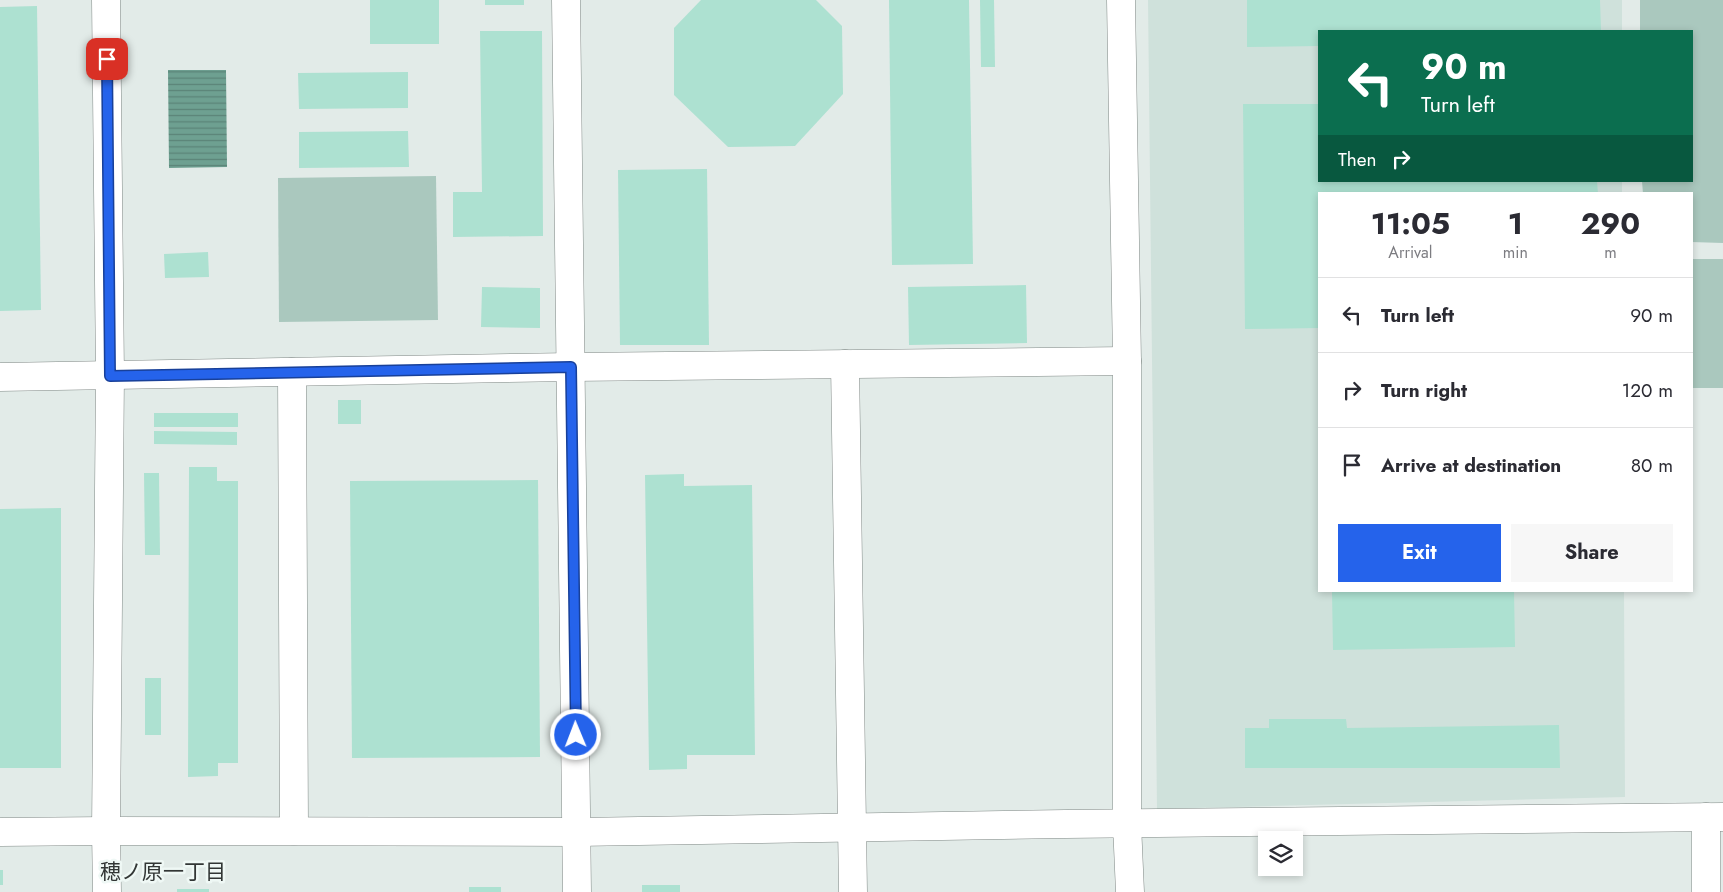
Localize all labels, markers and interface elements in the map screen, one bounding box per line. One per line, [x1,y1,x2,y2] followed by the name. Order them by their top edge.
[86,38,128,80] pin
[1421,42,1507,92] text: 90 m
[93,45,121,73] icon: arrive
[1338,50,1403,115] icon: left
[1421,88,1495,120] text: Turn left
[1387,145,1415,173] icon: right
[1338,146,1377,173] text: Then
[1371,202,1450,245] text: 11:05
[1508,202,1523,245] text: 1
[1581,202,1640,245] text: 290
[1388,241,1432,264] text: Arrival
[1503,241,1528,264] text: min
[1604,241,1617,264] text: m
[1338,301,1366,329] icon: left
[1381,302,1454,329] text: Turn left
[1630,302,1673,329] text: 90 m
[1338,376,1366,404] icon: right
[1381,377,1467,404] text: Turn right
[1622,377,1673,404] text: 120 m
[1338,451,1366,479] icon: arrive
[1381,452,1561,479] text: Arrive at destination
[1631,452,1673,479] text: 80 m
[1338,524,1501,582] button: Exit
[1511,524,1673,582] button: Share
[549,708,601,760] position arrow
[1258,831,1303,876] map controls
[1258,831,1303,876] button: layers
[100,857,226,887] district label: 穂ノ原一丁目

